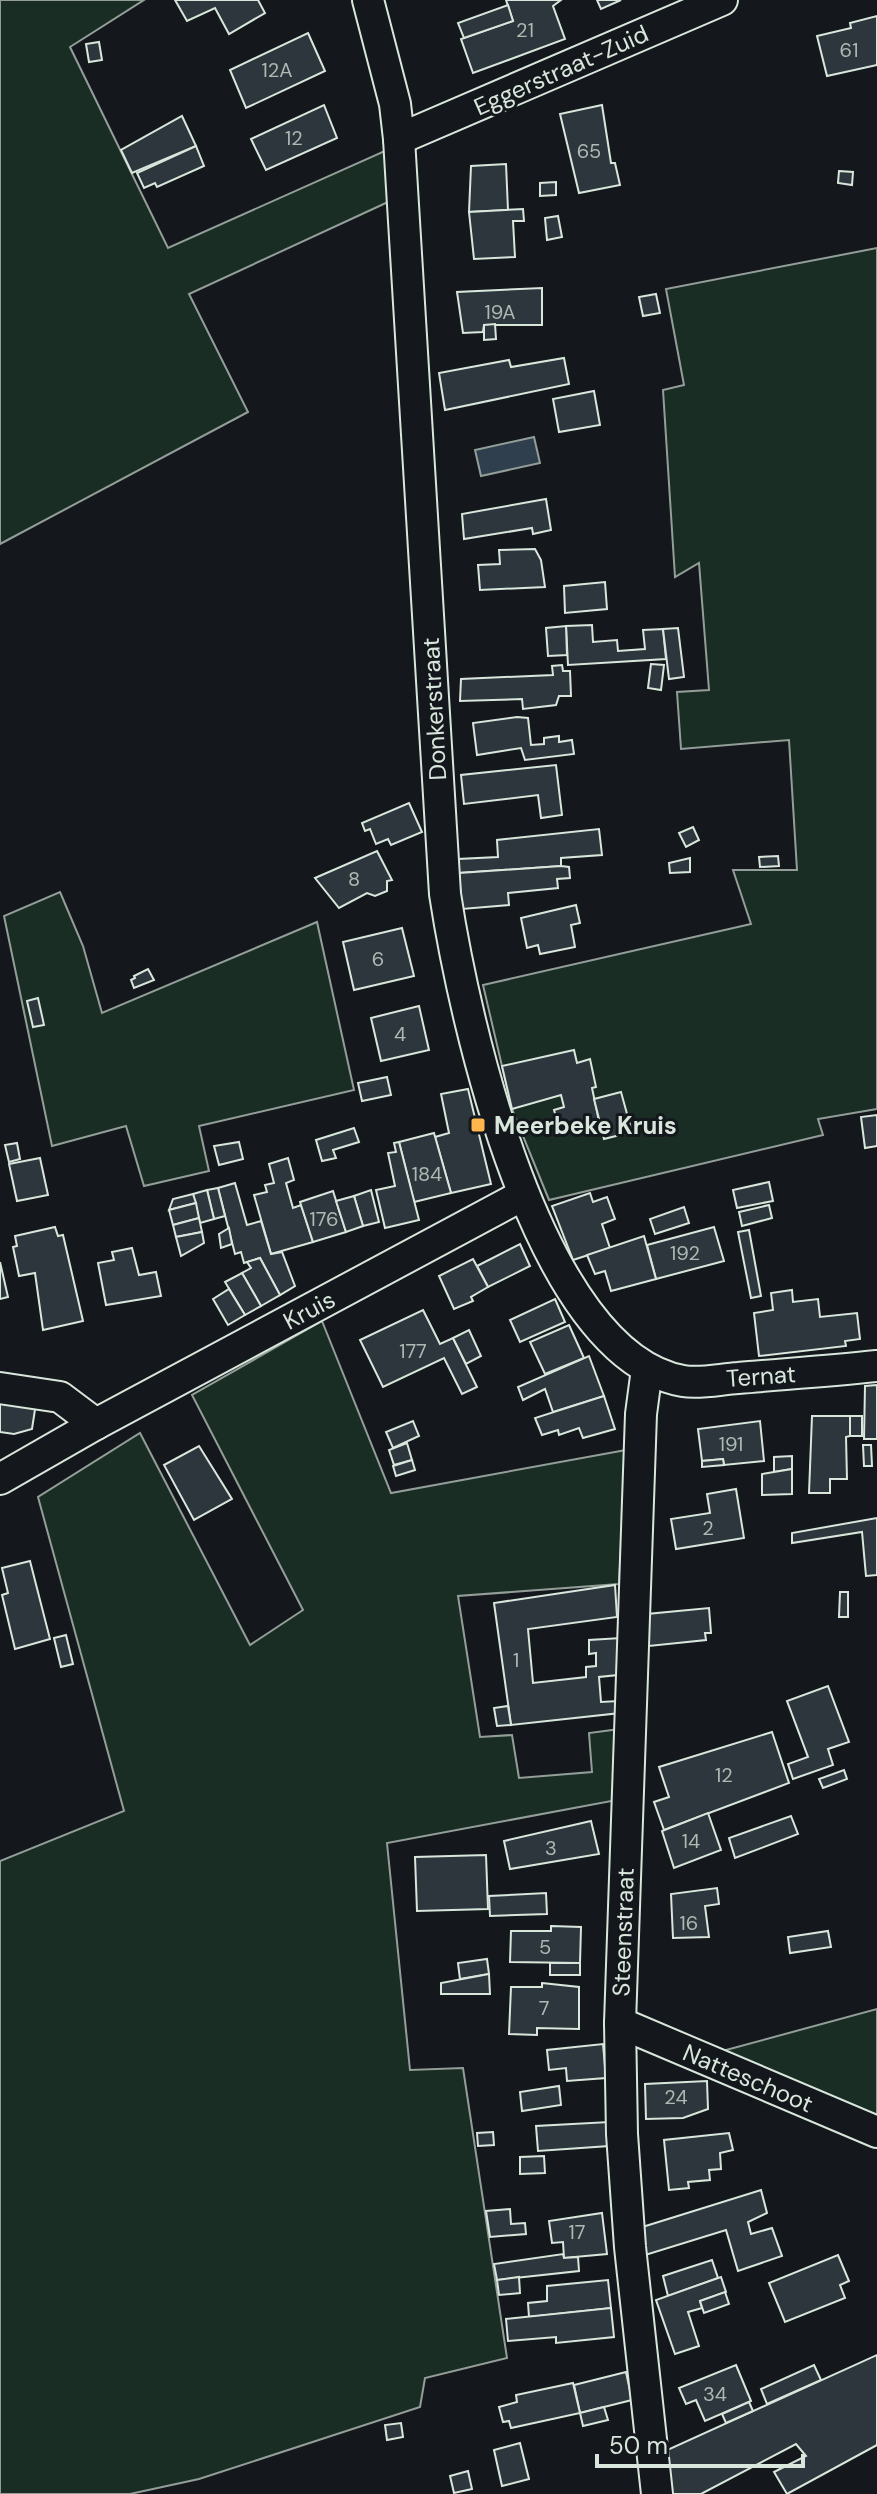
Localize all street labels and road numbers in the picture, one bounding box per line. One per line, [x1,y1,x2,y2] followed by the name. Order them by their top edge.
[469,18,653,122] street label: Eggerstraat-Zuid
[415,637,453,781] street label: Donkerstraat
[278,1284,340,1336] street label: Kruis
[725,1358,797,1394] street label: Ternat
[605,1867,641,1997] street label: Steenstraat
[678,2037,818,2119] street label: Natteschoot

